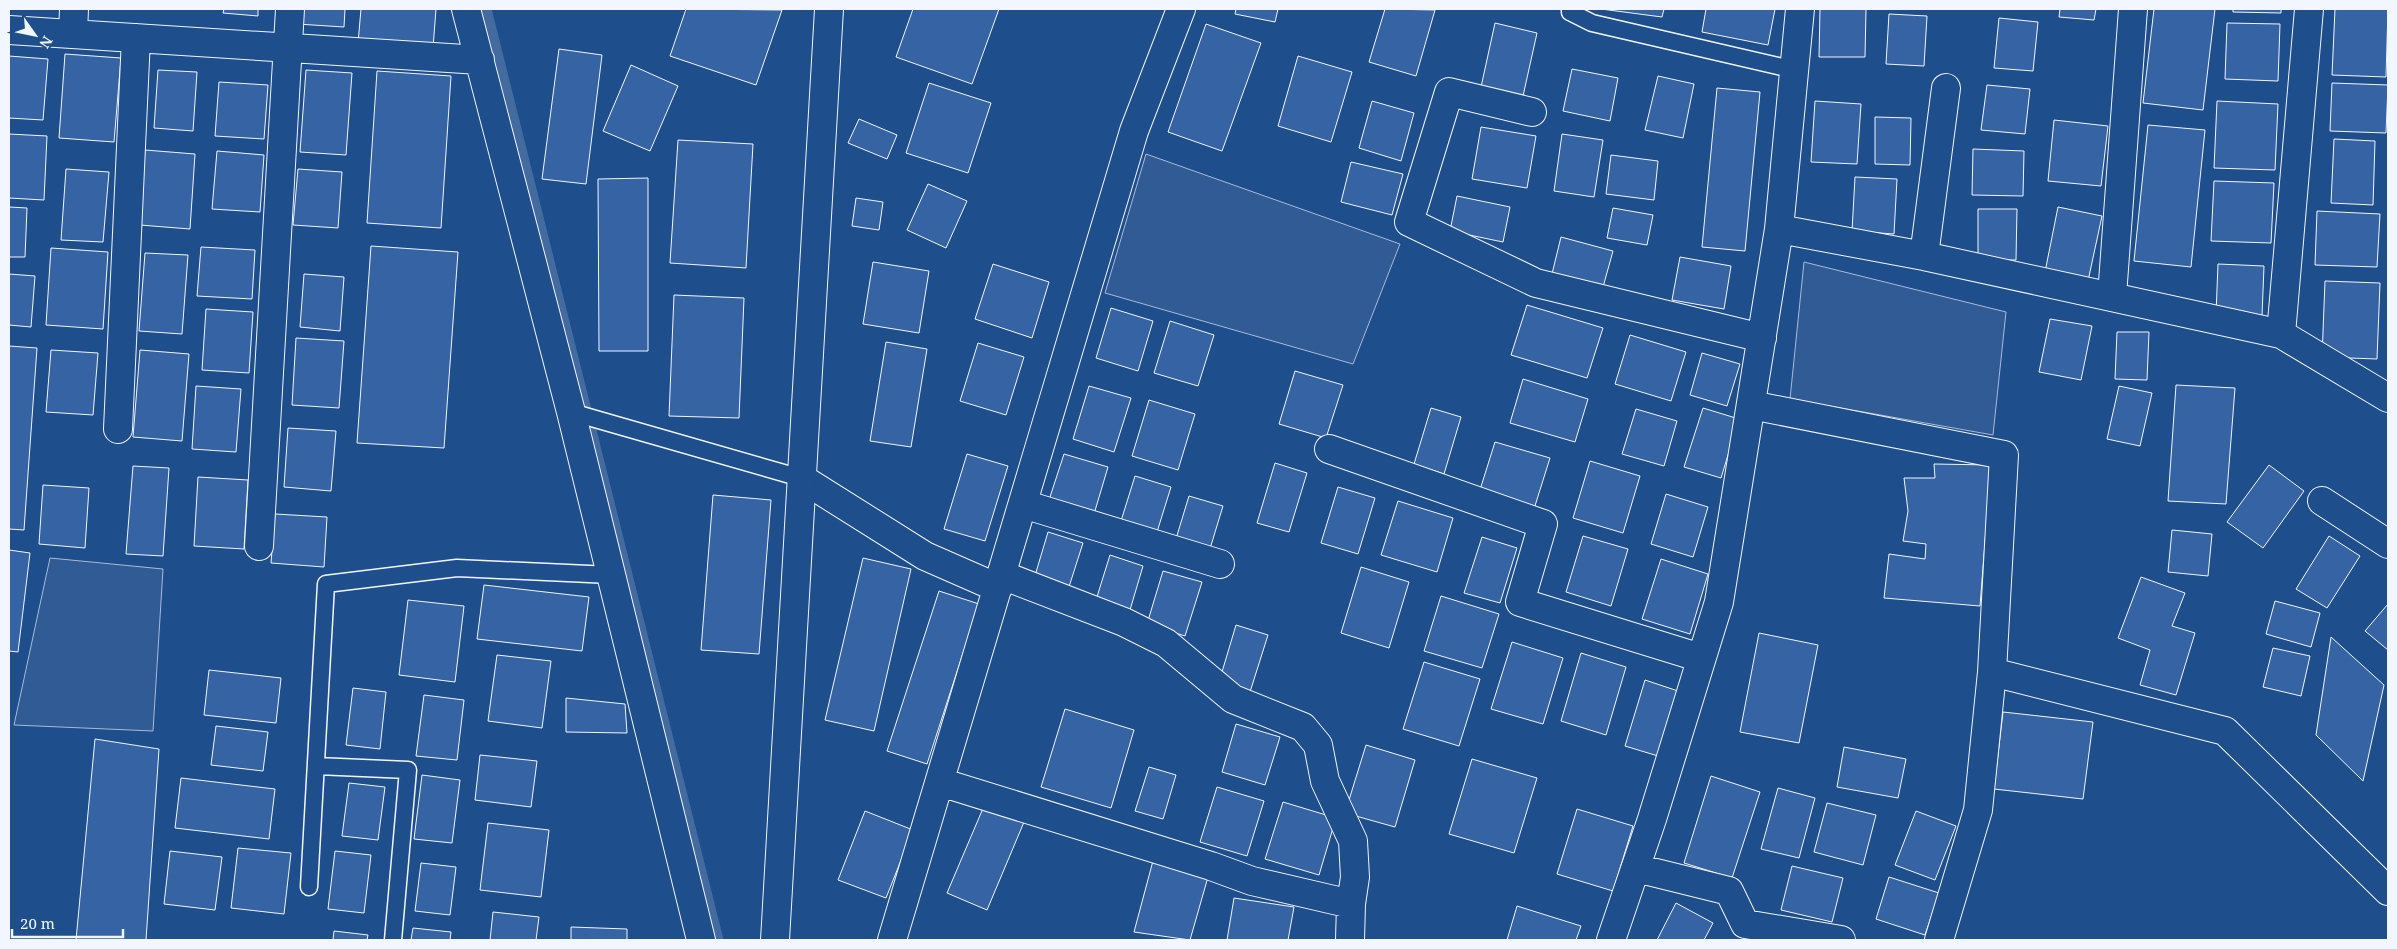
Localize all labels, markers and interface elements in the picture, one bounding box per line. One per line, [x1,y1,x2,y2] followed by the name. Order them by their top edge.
[10,10,60,60] north arrow
[35,33,57,52] text: N
[12,906,124,938] scale bar
[20,913,55,933] text: 20 m

